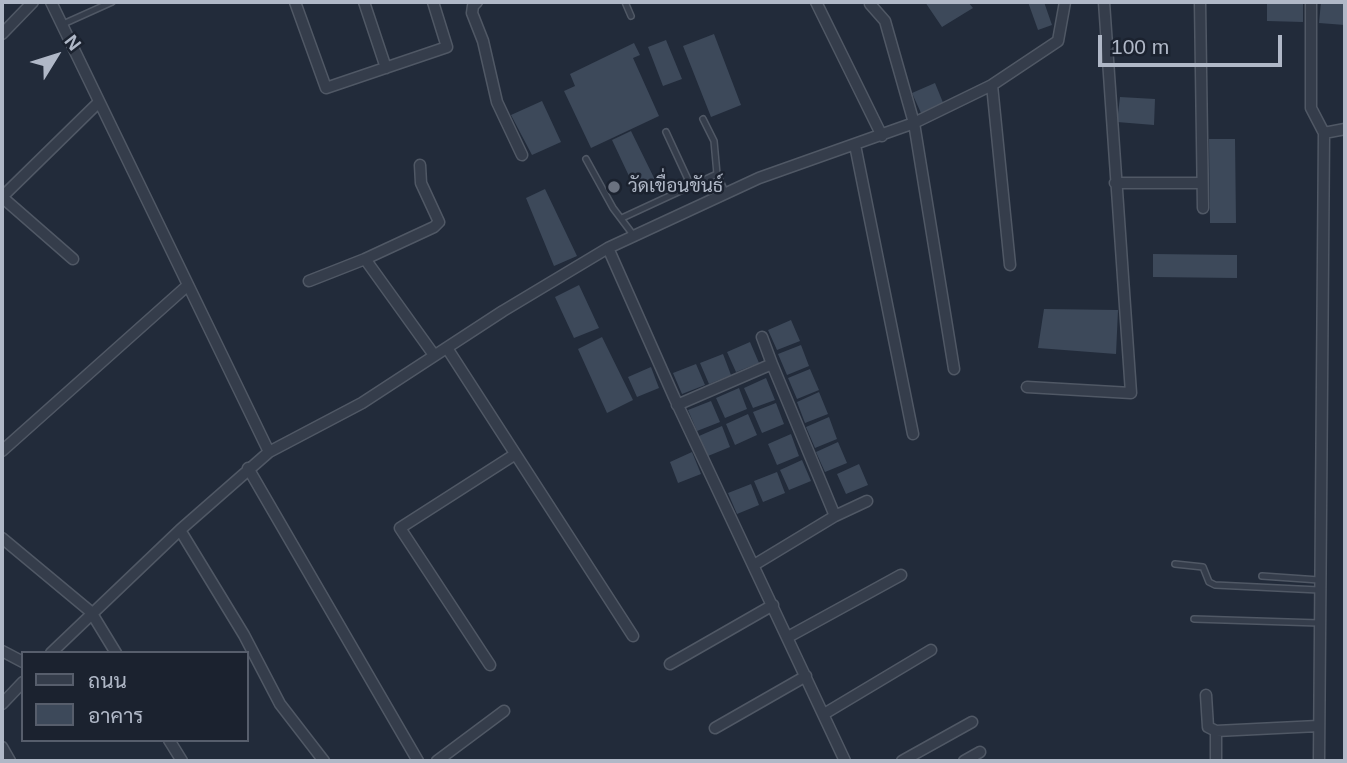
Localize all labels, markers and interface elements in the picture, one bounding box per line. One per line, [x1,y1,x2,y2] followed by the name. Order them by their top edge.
[21,21,91,91] north arrow
[1102,21,1286,65] scale bar
[60,31,85,55] text: N
[1111,35,1169,58] text: 100 m
[628,176,723,198] place label: วัดเขื่อนขันธ์
[606,179,622,195] marker: วัดเขื่อนขันธ์
[21,651,248,742] legend
[88,669,127,692] text: ถนน
[88,704,144,727] text: อาคาร

